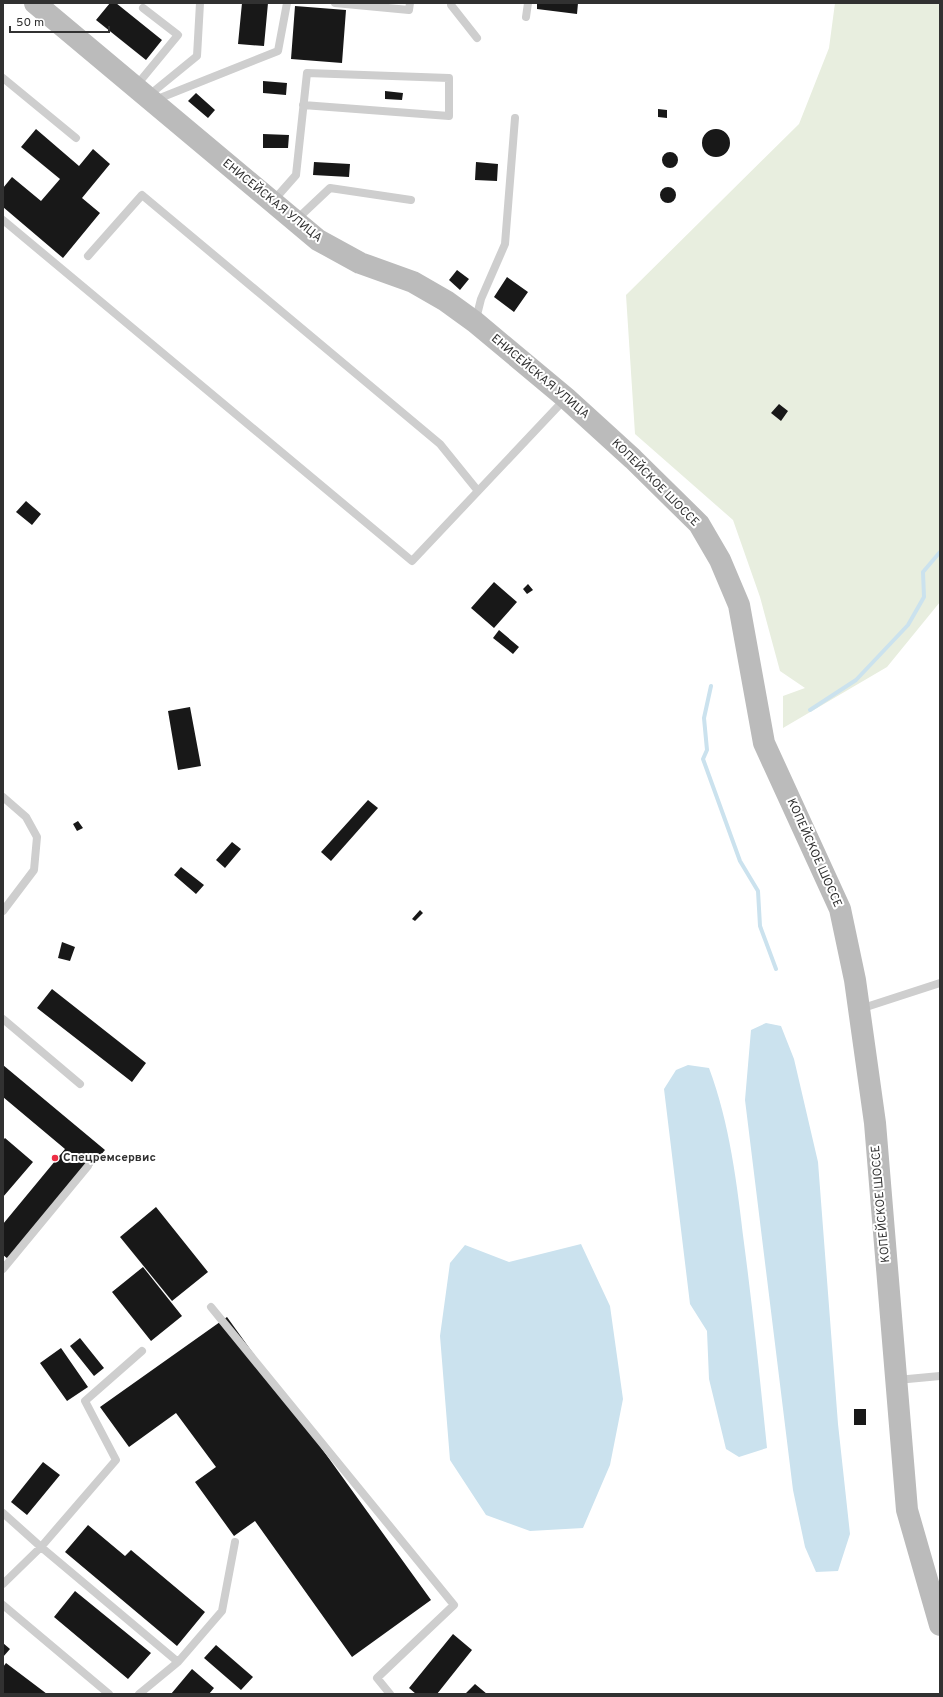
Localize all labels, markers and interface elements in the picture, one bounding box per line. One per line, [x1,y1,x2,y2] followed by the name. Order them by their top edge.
[10,8,109,34] scale bar
[16,15,44,31] text: 50 m
[219,156,325,246] street label: ЕНИСЕЙСКАЯ УЛИЦА
[487,331,593,423] street label: ЕНИСЕЙСКАЯ УЛИЦА
[608,436,702,530] street label: КОПЕЙСКОЕ ШОССЕ
[783,796,845,910] street label: КОПЕЙСКОЕ ШОССЕ
[868,1145,894,1263] street label: КОПЕЙСКОЕ ШОССЕ
[63,1150,156,1166] place label: Спецремсервис
[50,1153,60,1163] marker: Спецремсервис

